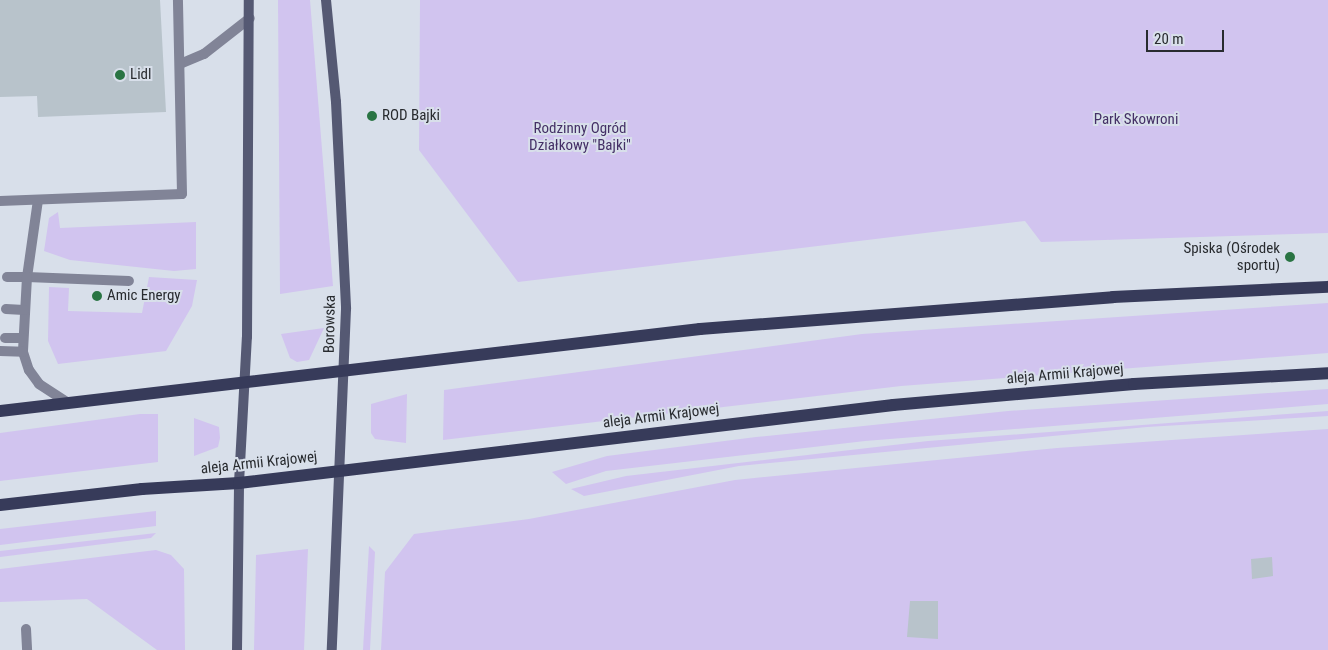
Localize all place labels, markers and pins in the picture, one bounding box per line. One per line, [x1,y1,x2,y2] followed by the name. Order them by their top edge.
[130,66,151,84] place label: Lidl
[114,69,126,81] marker: Lidl
[382,107,440,125] place label: ROD Bajki
[366,110,378,122] marker: ROD Bajki
[1183,239,1280,274] place label: Spiska (Ośrodek sportu)
[1284,251,1296,263] marker: Spiska (Ośrodek sportu)
[107,287,181,305] place label: Amic Energy
[91,290,103,302] marker: Amic Energy

